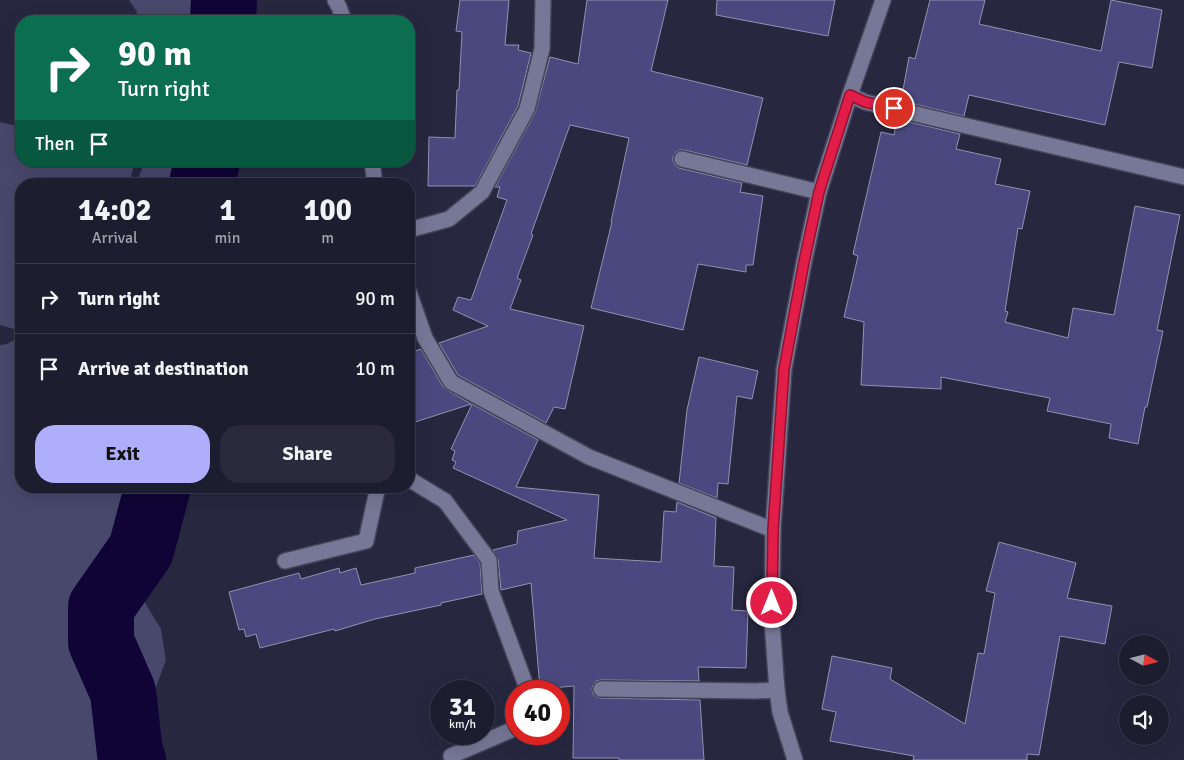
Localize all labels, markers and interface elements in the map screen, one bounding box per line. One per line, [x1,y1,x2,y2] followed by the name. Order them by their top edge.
[118,32,192,75] text: 90 m
[35,35,100,100] icon: right
[118,75,210,102] text: Turn right
[873,87,915,129] pin
[880,94,908,122] icon: arrive
[85,130,113,158] icon: arrive
[35,132,75,156] text: Then
[78,192,152,229] text: 14:02
[219,192,236,229] text: 1
[303,192,352,229] text: 100
[92,228,138,248] text: Arrival
[215,228,240,248] text: min
[321,228,334,248] text: m
[35,285,63,313] icon: right
[78,287,160,311] text: Turn right
[355,287,395,311] text: 90 m
[35,355,63,383] icon: arrive
[78,357,249,381] text: Arrive at destination
[355,357,395,381] text: 10 m
[35,425,210,483] button: Exit
[220,425,395,483] button: Share
[745,576,797,628] position arrow
[1119,635,1169,685] north arrow
[1119,635,1169,745] map controls
[505,680,570,745] speed limit sign: 40
[449,691,476,722] text: 31
[1119,695,1169,745] button: sound
[449,717,476,732] text: km/h

